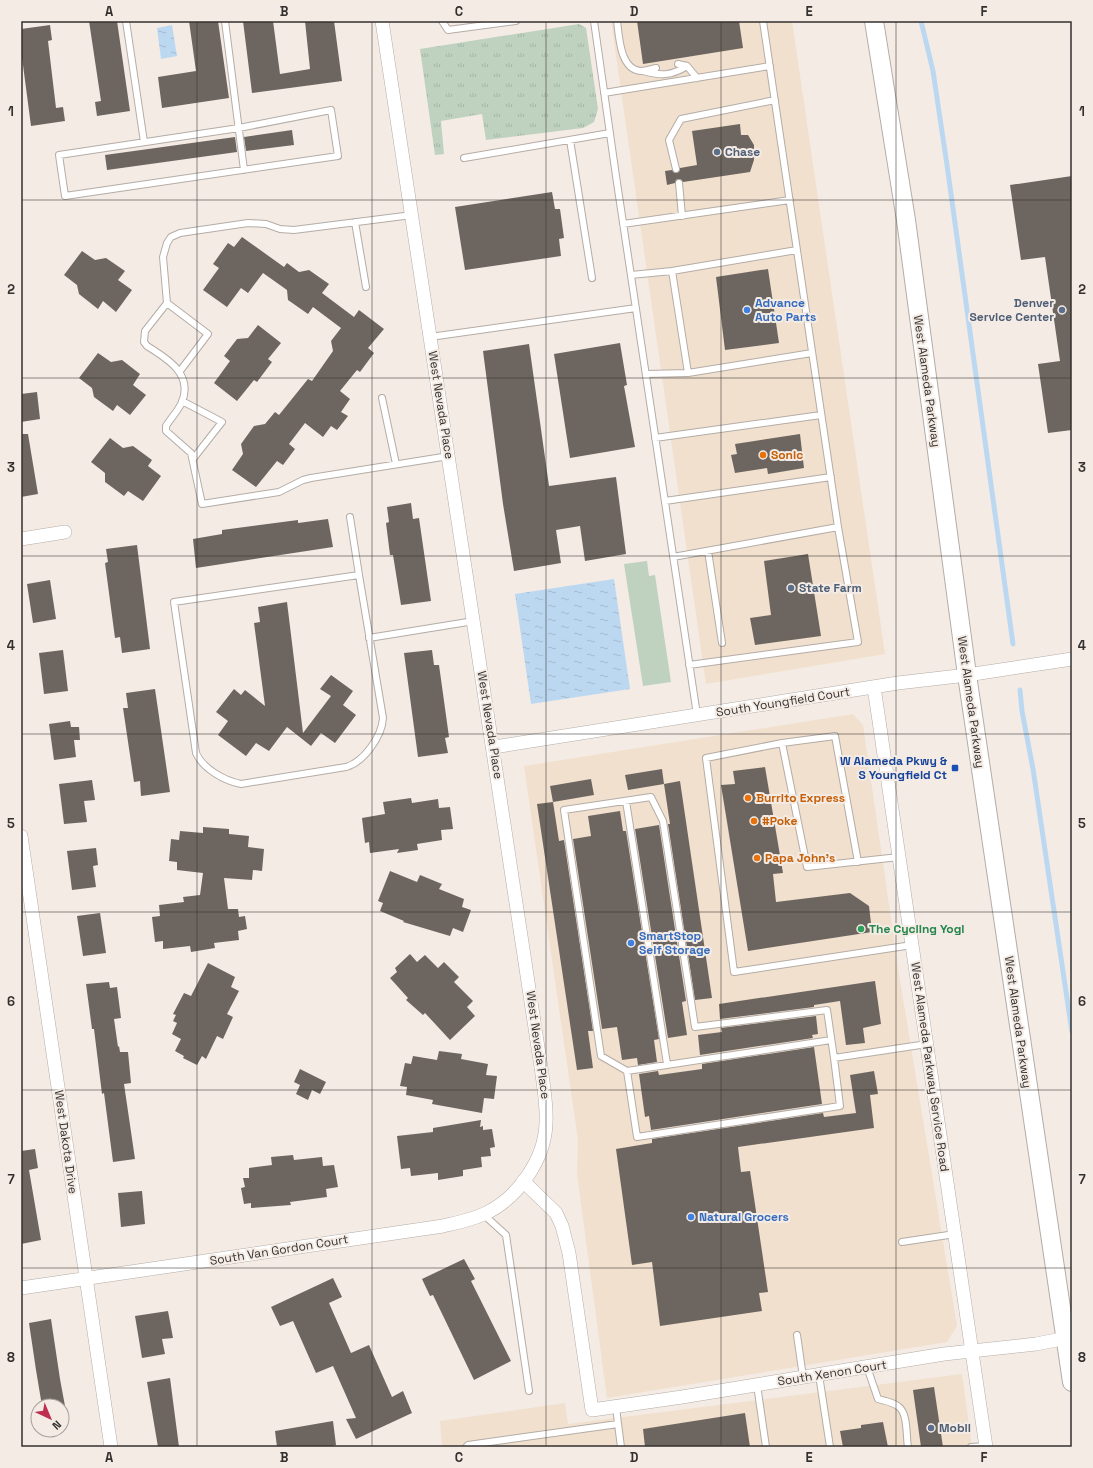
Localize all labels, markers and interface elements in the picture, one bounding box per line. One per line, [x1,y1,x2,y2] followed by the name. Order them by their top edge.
[105,3,114,20] text: A
[280,3,289,20] text: B
[455,3,463,20] text: C
[630,3,639,20] text: D
[805,3,813,20] text: E
[981,3,988,20] text: F
[8,103,14,120] text: 1
[1079,103,1085,120] text: 1
[725,144,760,160] place label: Chase
[712,147,722,157] marker: Chase
[7,281,15,298] text: 2
[1078,281,1086,298] text: 2
[755,295,816,325] place label: Advance Auto Parts
[969,295,1054,325] place label: Denver Service Center
[742,305,752,315] marker: Advance Auto Parts
[1057,305,1067,315] marker: Denver Service Center
[910,314,944,448] street label: West Alameda Parkway
[425,350,457,460] street label: West Nevada Place
[771,447,803,463] place label: Sonic
[758,450,768,460] marker: Sonic
[7,459,15,476] text: 3
[1078,459,1086,476] text: 3
[799,580,862,596] place label: State Farm
[786,583,796,593] marker: State Farm
[954,635,988,769] street label: West Alameda Parkway
[7,637,15,654] text: 4
[1078,637,1086,654] text: 4
[474,670,506,780] street label: West Nevada Place
[715,684,851,720] street label: South Youngfield Court
[840,753,947,783] place label: W Alameda Pkwy & S Youngfield Ct
[950,763,960,773] marker: W Alameda Pkwy & S Youngfield Ct
[756,790,845,806] place label: Burrito Express
[743,793,753,803] marker: Burrito Express
[762,813,797,829] place label: #Poke
[7,815,15,832] text: 5
[1078,815,1086,832] text: 5
[749,816,759,826] marker: #Poke
[765,850,835,866] place label: Papa John's
[752,853,762,863] marker: Papa John's
[869,921,965,937] place label: The Cycling Yogi
[856,924,866,934] marker: The Cycling Yogi
[639,928,711,958] place label: SmartStop Self Storage
[626,938,636,948] marker: SmartStop Self Storage
[1001,955,1035,1089] street label: West Alameda Parkway
[907,961,953,1173] street label: West Alameda Parkway Service Road
[522,990,554,1100] street label: West Nevada Place
[7,993,15,1010] text: 6
[1078,993,1086,1010] text: 6
[51,1089,81,1195] street label: West Dakota Drive
[7,1171,15,1188] text: 7
[1078,1171,1086,1188] text: 7
[699,1209,789,1225] place label: Natural Grocers
[686,1212,696,1222] marker: Natural Grocers
[209,1231,349,1269] street label: South Van Gordon Court
[7,1349,15,1366] text: 8
[1078,1349,1086,1366] text: 8
[776,1356,888,1390] street label: South Xenon Court
[30,1398,70,1438] north arrow
[49,1418,64,1433] text: N
[939,1420,971,1436] place label: Mobil
[926,1423,936,1433] marker: Mobil
[105,1449,114,1466] text: A
[280,1449,289,1466] text: B
[455,1449,463,1466] text: C
[630,1449,639,1466] text: D
[805,1449,813,1466] text: E
[981,1449,988,1466] text: F

